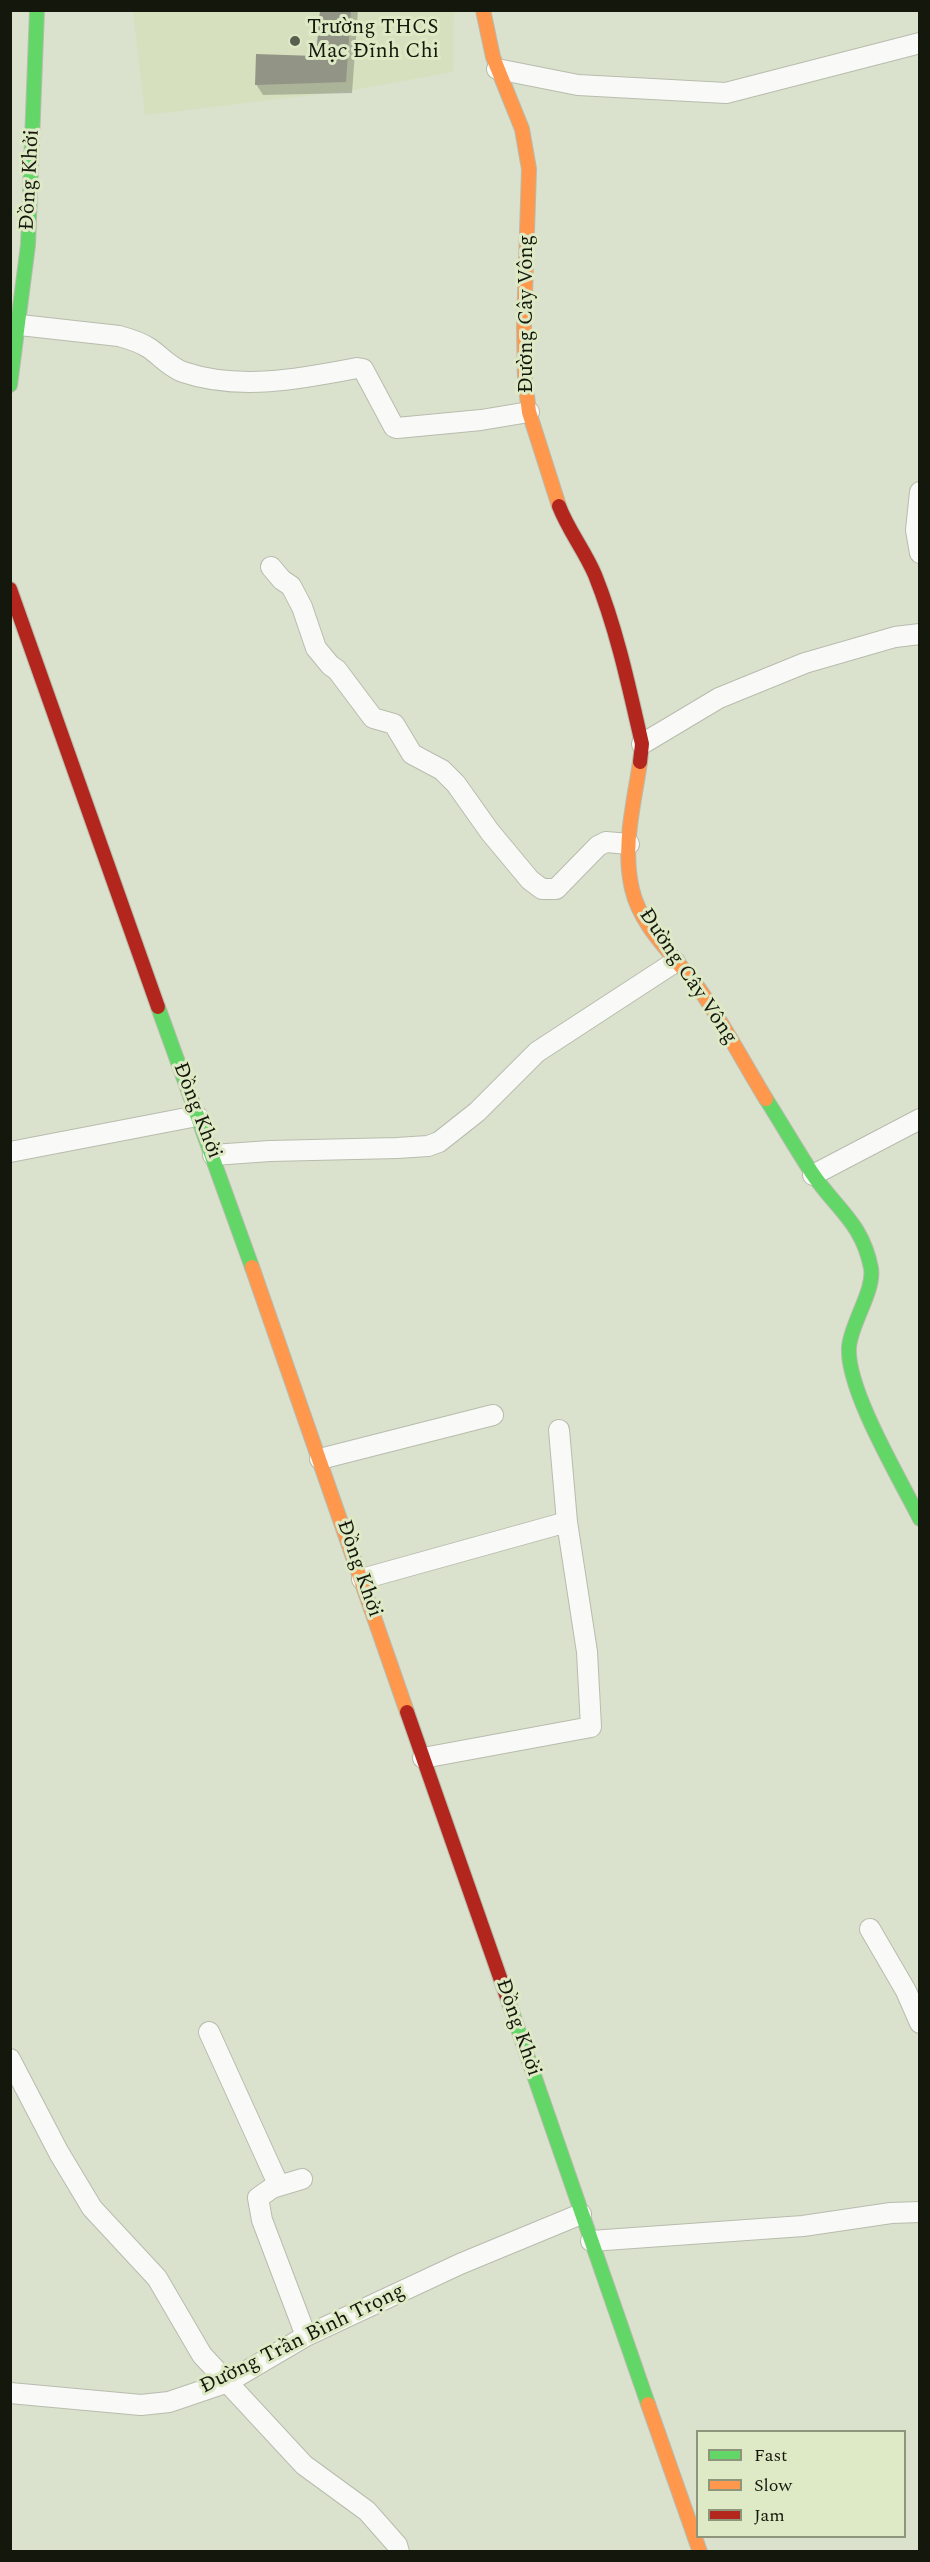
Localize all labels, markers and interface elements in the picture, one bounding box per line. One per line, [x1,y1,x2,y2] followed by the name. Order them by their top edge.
[307,16,439,66] place label: Trường THCS Mạc Đĩnh Chi
[288,34,302,48] marker: Trường THCS Mạc Đĩnh Chi
[16,129,46,231] street label: Đồng Khởi
[515,235,541,393] street label: Đường Cây Vông
[632,904,742,1050] street label: Đường Cây Vông
[166,1059,226,1163] street label: Đồng Khởi
[330,1517,386,1621] street label: Đồng Khởi
[489,1976,545,2080] street label: Đồng Khởi
[196,2279,410,2401] street label: Đường Trần Bình Trọng
[696,2430,906,2538] legend
[754,2442,787,2469] text: Fast
[754,2472,792,2499] text: Slow
[754,2502,785,2529] text: Jam

